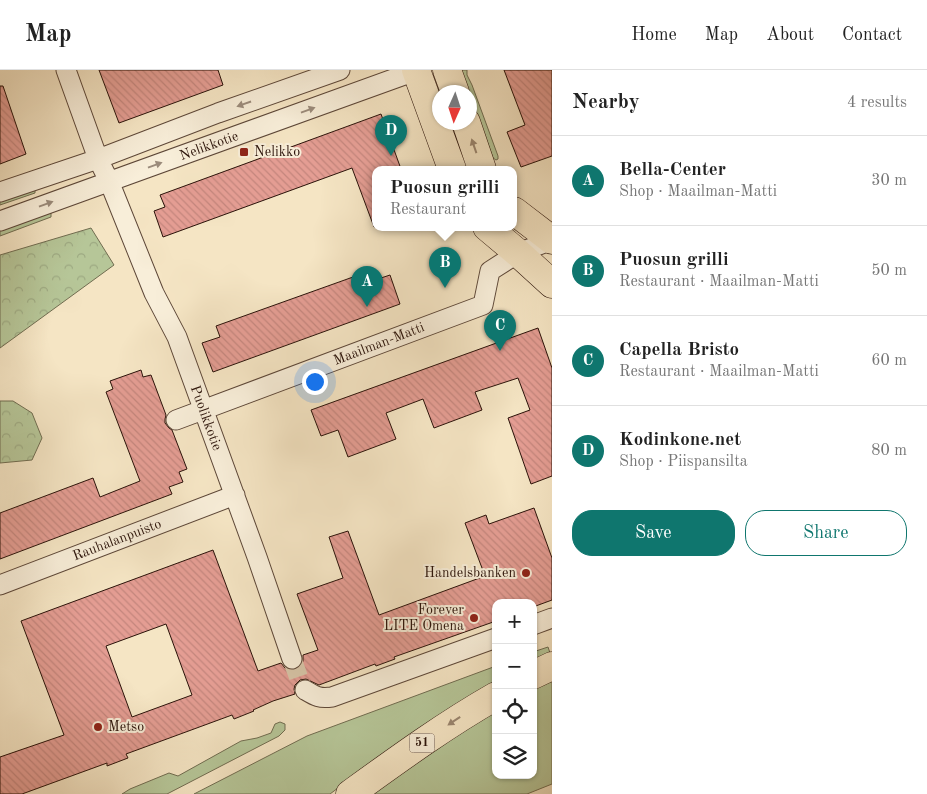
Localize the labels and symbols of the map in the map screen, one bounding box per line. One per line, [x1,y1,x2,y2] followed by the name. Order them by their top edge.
[432,85,477,130] north arrow
[237,101,252,108] one-way arrow
[301,106,316,114] one-way arrow
[375,115,407,156] pin: D
[178,129,240,163] street label: Nelikkotie
[470,138,478,153] one-way arrow
[254,145,300,159] place label: Nelikko
[238,146,250,158] marker: Nelikko
[148,161,163,169] one-way arrow
[39,200,54,208] one-way arrow
[429,247,461,288] pin: B
[351,266,383,307] pin: A
[484,310,516,351] pin: C
[332,320,427,368] street label: Maailman-Matti
[302,369,328,395] your location
[188,384,224,452] street label: Puolikkotie
[71,517,163,563] street label: Rauhalanpuisto
[424,566,516,580] place label: Handelsbanken
[520,567,532,579] marker: Handelsbanken
[384,603,464,633] place label: Forever LITE Omena
[468,612,480,624] marker: Forever LITE Omena
[448,717,461,726] one-way arrow
[108,720,144,734] place label: Metso
[92,721,104,733] marker: Metso
[410,734,434,752] road number: 51

